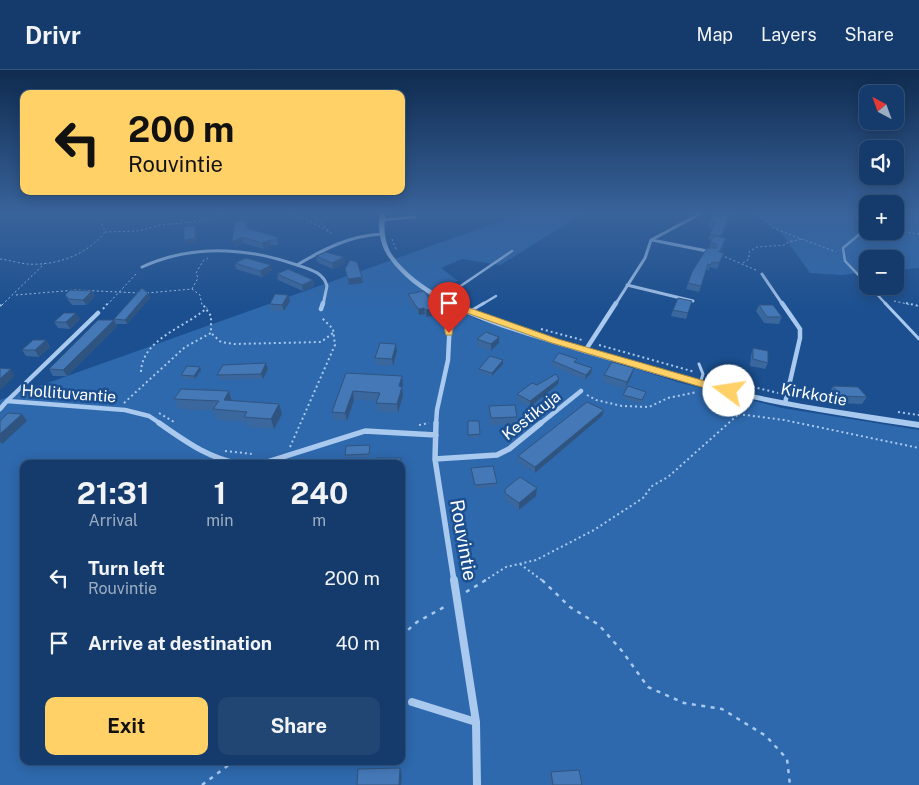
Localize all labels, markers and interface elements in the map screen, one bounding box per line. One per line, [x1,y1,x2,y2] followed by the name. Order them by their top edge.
[25,21,81,49] text: Drivr
[697,24,733,45] text: Map
[761,24,817,45] text: Layers
[845,24,894,45] text: Share
[859,85,904,130] north arrow
[859,85,904,295] map controls
[128,109,234,150] text: 200 m
[45,110,110,175] icon: left
[859,140,904,185] button: sound
[128,151,223,177] text: Rouvintie
[859,195,904,240] button: +
[859,250,904,295] button: −
[428,282,470,333] pin
[435,289,463,317] icon: arrive
[702,364,754,416] position arrow
[779,379,848,410] street label: Kirkkotie
[21,381,117,406] street label: Hollituvantie
[498,387,564,444] street label: Kestikuja
[77,475,150,511] text: 21:31
[213,475,226,511] text: 1
[290,475,348,511] text: 240
[446,498,482,582] street label: Rouvintie
[88,511,138,530] text: Arrival
[206,511,233,530] text: min
[312,511,326,530] text: m
[88,557,165,579] text: Turn left
[45,564,73,592] icon: left
[324,567,380,589] text: 200 m
[88,579,157,598] text: Rouvintie
[45,629,73,657] icon: arrive
[88,632,272,654] text: Arrive at destination
[335,632,380,654] text: 40 m
[45,697,208,755] button: Exit
[218,697,380,755] button: Share

